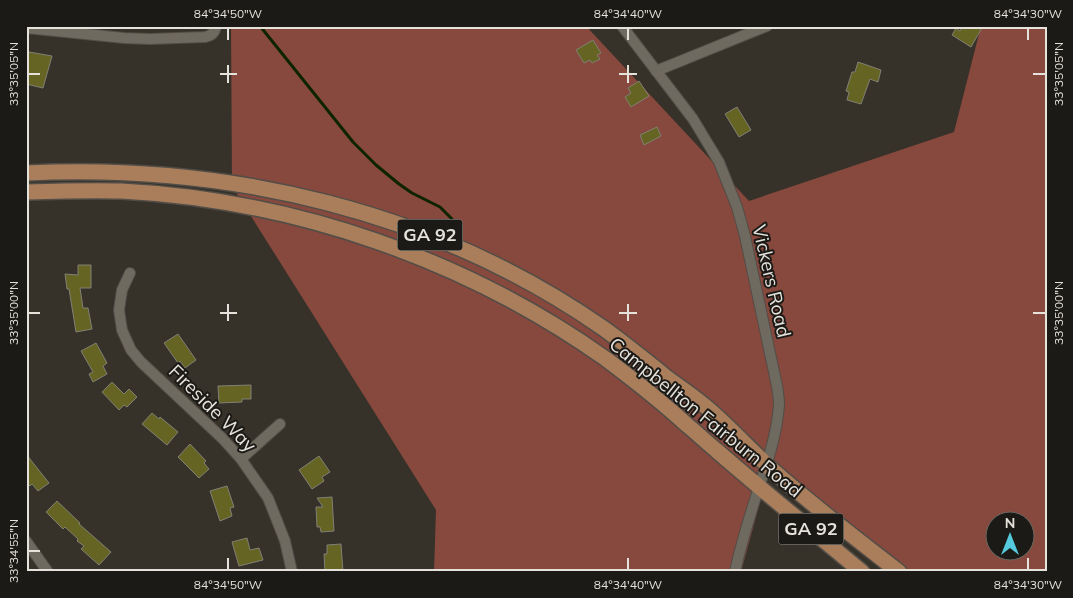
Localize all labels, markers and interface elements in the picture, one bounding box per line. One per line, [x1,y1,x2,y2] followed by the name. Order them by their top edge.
[194,6,262,21] text: 84°34'50"W
[594,6,662,21] text: 84°34'40"W
[994,6,1062,21] text: 84°34'30"W
[6,42,21,106] text: 33°35'05"N
[1051,42,1066,106] text: 33°35'05"N
[398,220,462,250] road number: GA 92
[747,222,797,340] street label: Vickers Road
[6,281,21,345] text: 33°35'00"N
[1051,281,1066,345] text: 33°35'00"N
[605,332,807,502] street label: Campbellton Fairburn Road
[164,359,262,457] street label: Fireside Way
[986,510,1036,560] north arrow
[778,514,844,544] road number: GA 92
[1005,514,1015,532] text: N
[6,519,21,583] text: 33°34'55"N
[194,577,262,592] text: 84°34'50"W
[594,577,662,592] text: 84°34'40"W
[994,577,1062,592] text: 84°34'30"W

